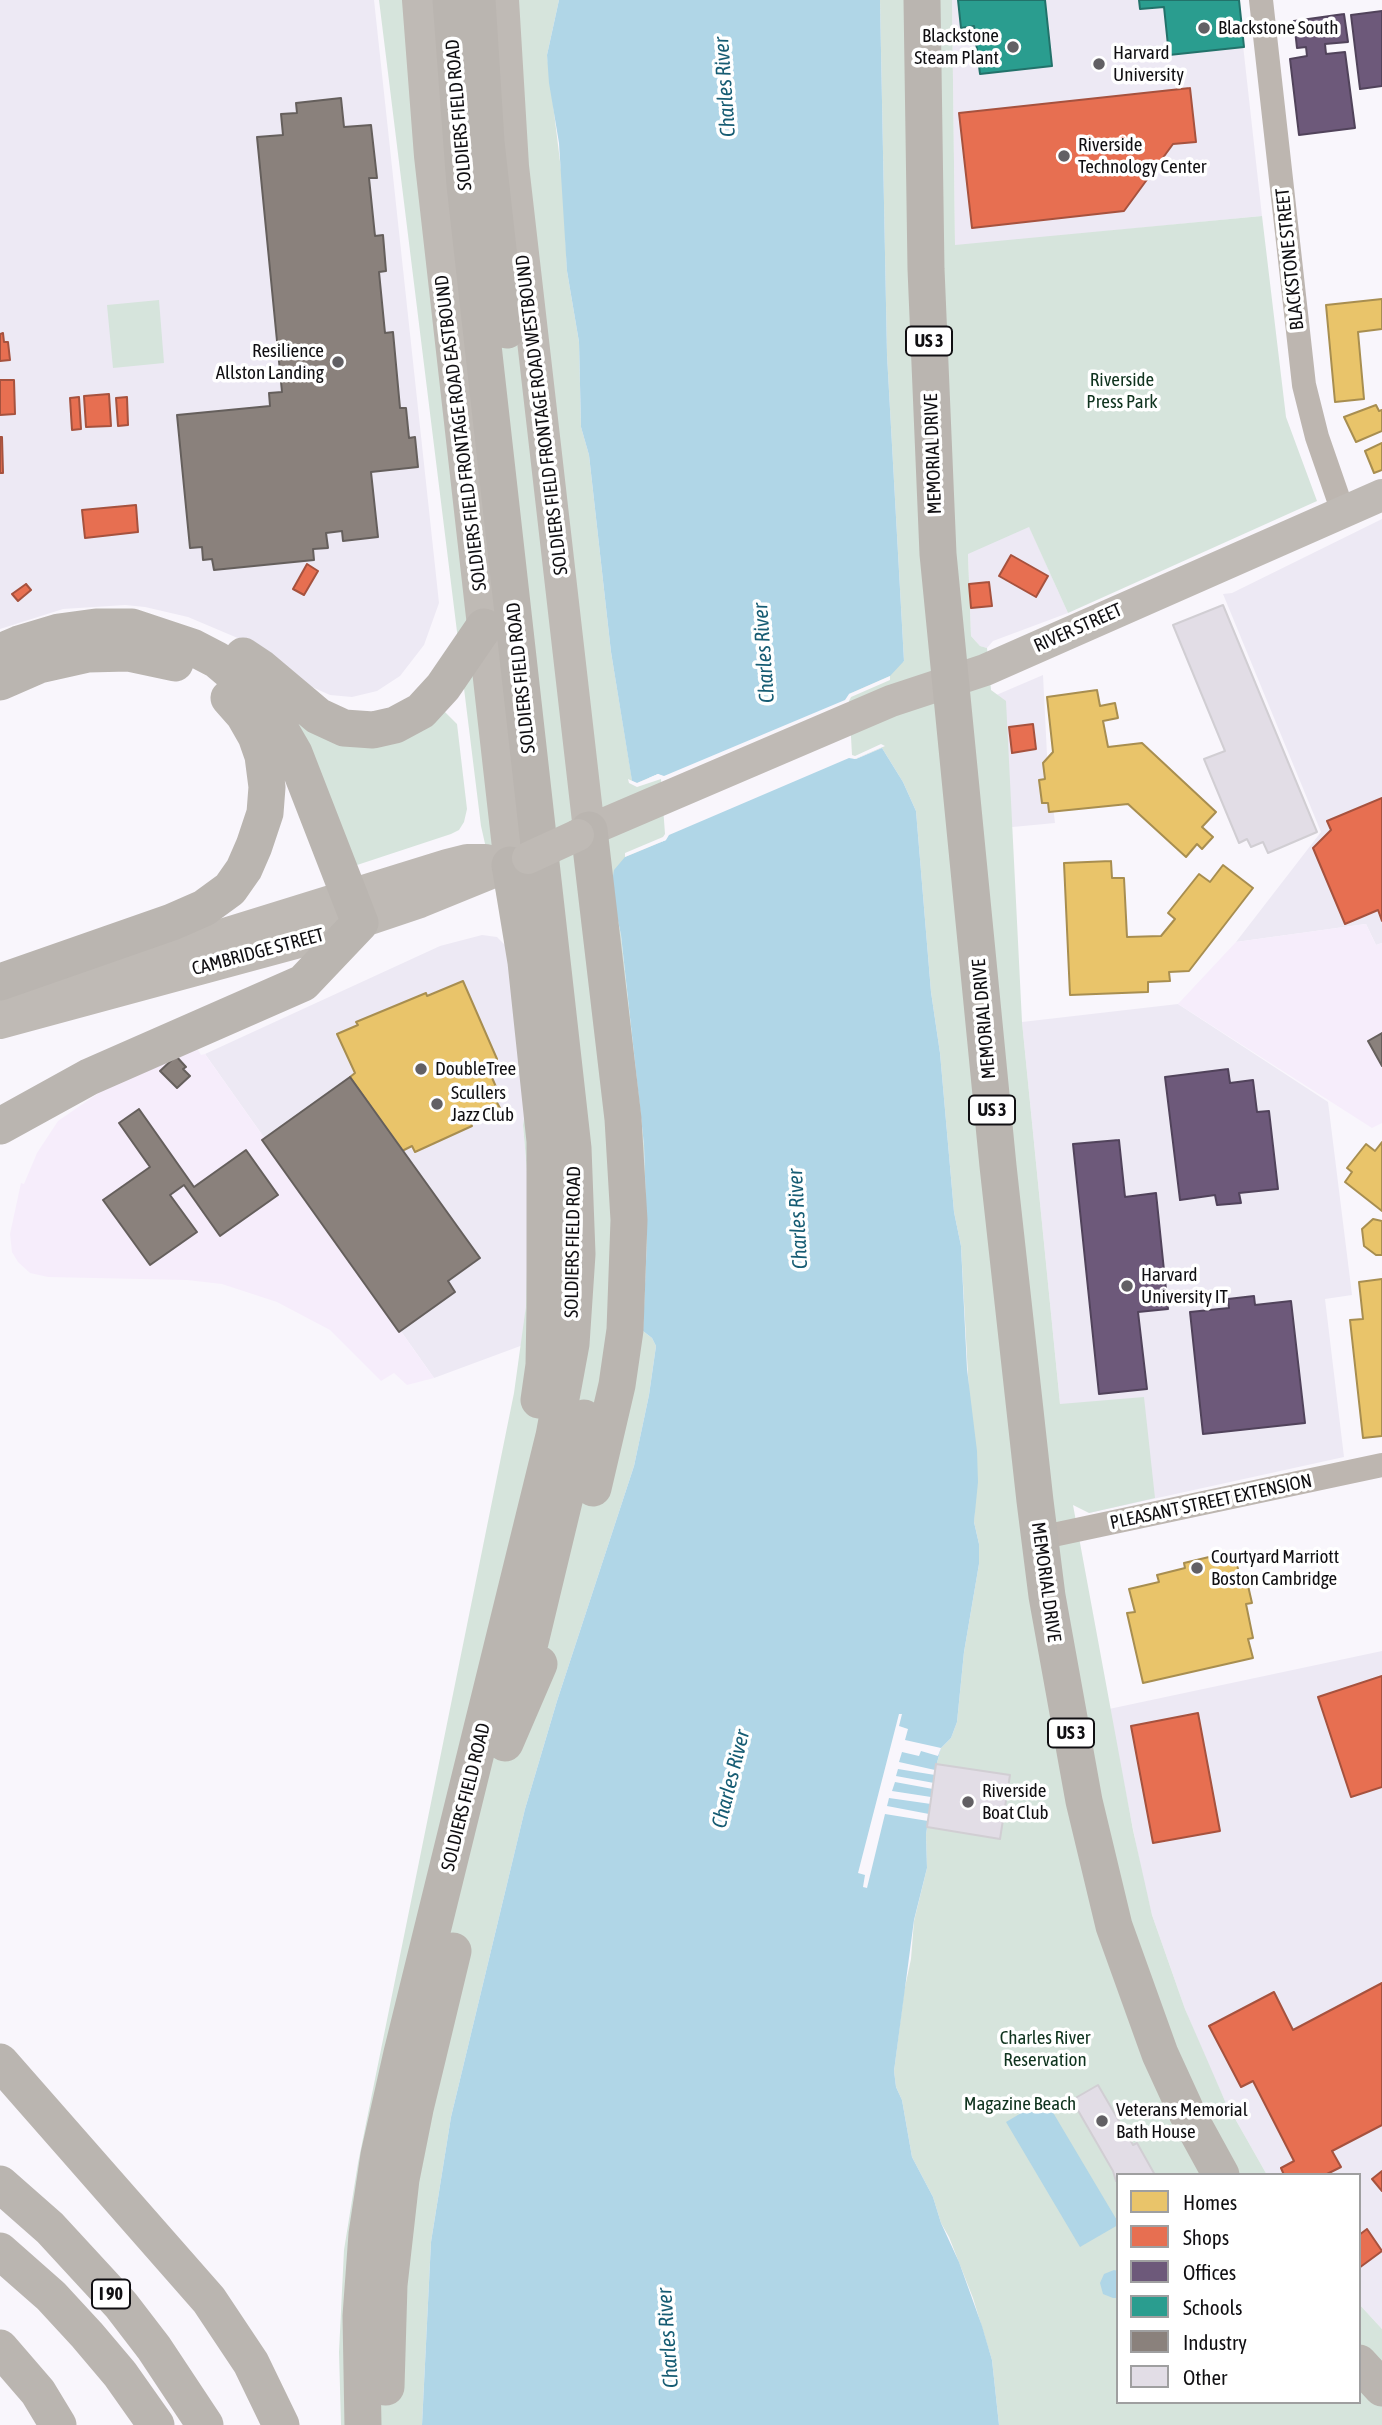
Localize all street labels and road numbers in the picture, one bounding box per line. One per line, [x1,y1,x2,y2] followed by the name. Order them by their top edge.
[441,38,477,192] street label: SOLDIERS FIELD ROAD
[1271,187,1309,331] street label: BLACKSTONE STREET
[511,254,573,576] street label: SOLDIERS FIELD FRONTAGE ROAD WESTBOUND
[430,274,492,592] street label: SOLDIERS FIELD FRONTAGE ROAD EASTBOUND
[906,326,952,356] road number: US 3
[920,393,946,515] street label: MEMORIAL DRIVE
[1030,598,1126,658] street label: RIVER STREET
[502,601,540,755] street label: SOLDIERS FIELD ROAD
[190,923,326,981] street label: CAMBRIDGE STREET
[967,958,1001,1080] street label: MEMORIAL DRIVE
[969,1096,1015,1125] road number: US 3
[560,1166,586,1318] street label: SOLDIERS FIELD ROAD
[1108,1469,1314,1535] street label: PLEASANT STREET EXTENSION
[1026,1521,1066,1643] street label: MEMORIAL DRIVE
[1048,1718,1094,1748] road number: US 3
[437,1721,495,1873] street label: SOLDIERS FIELD ROAD
[92,2280,130,2308] road number: I 90

